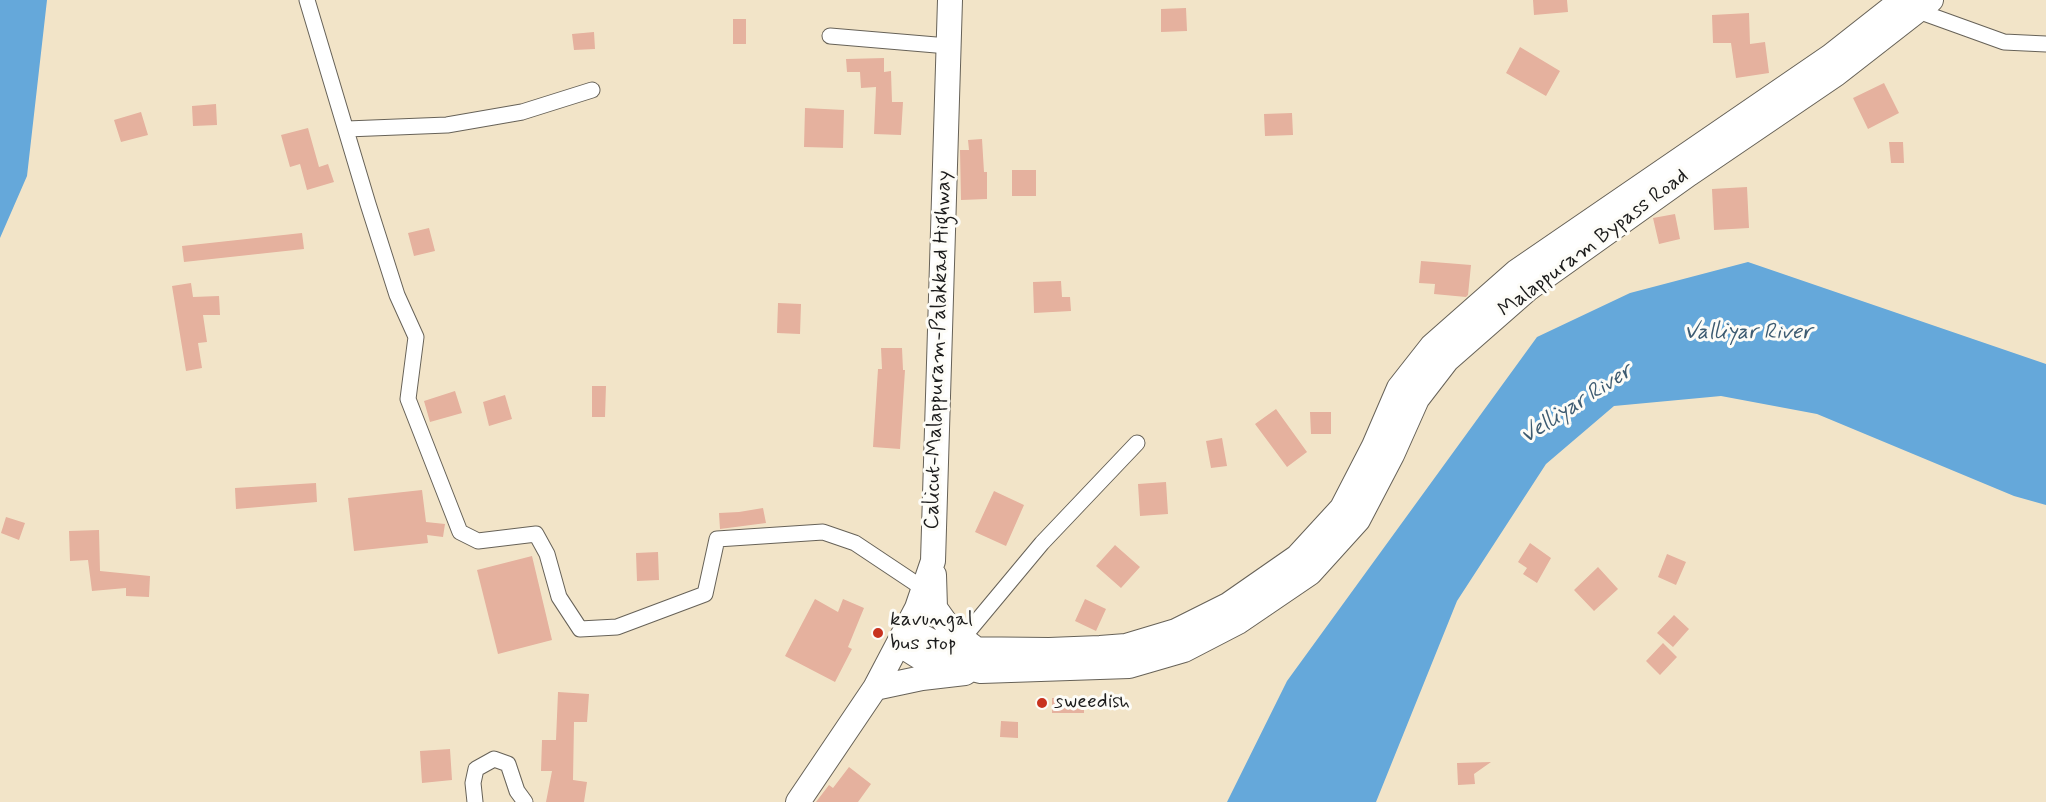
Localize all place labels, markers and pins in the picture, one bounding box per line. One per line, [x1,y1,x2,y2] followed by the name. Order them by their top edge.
[890,608,973,658] place label: kavungal bus stop
[871,626,885,640] marker: kavungal bus stop
[1054,690,1130,716] place label: sweedish
[1035,696,1049,710] marker: sweedish

